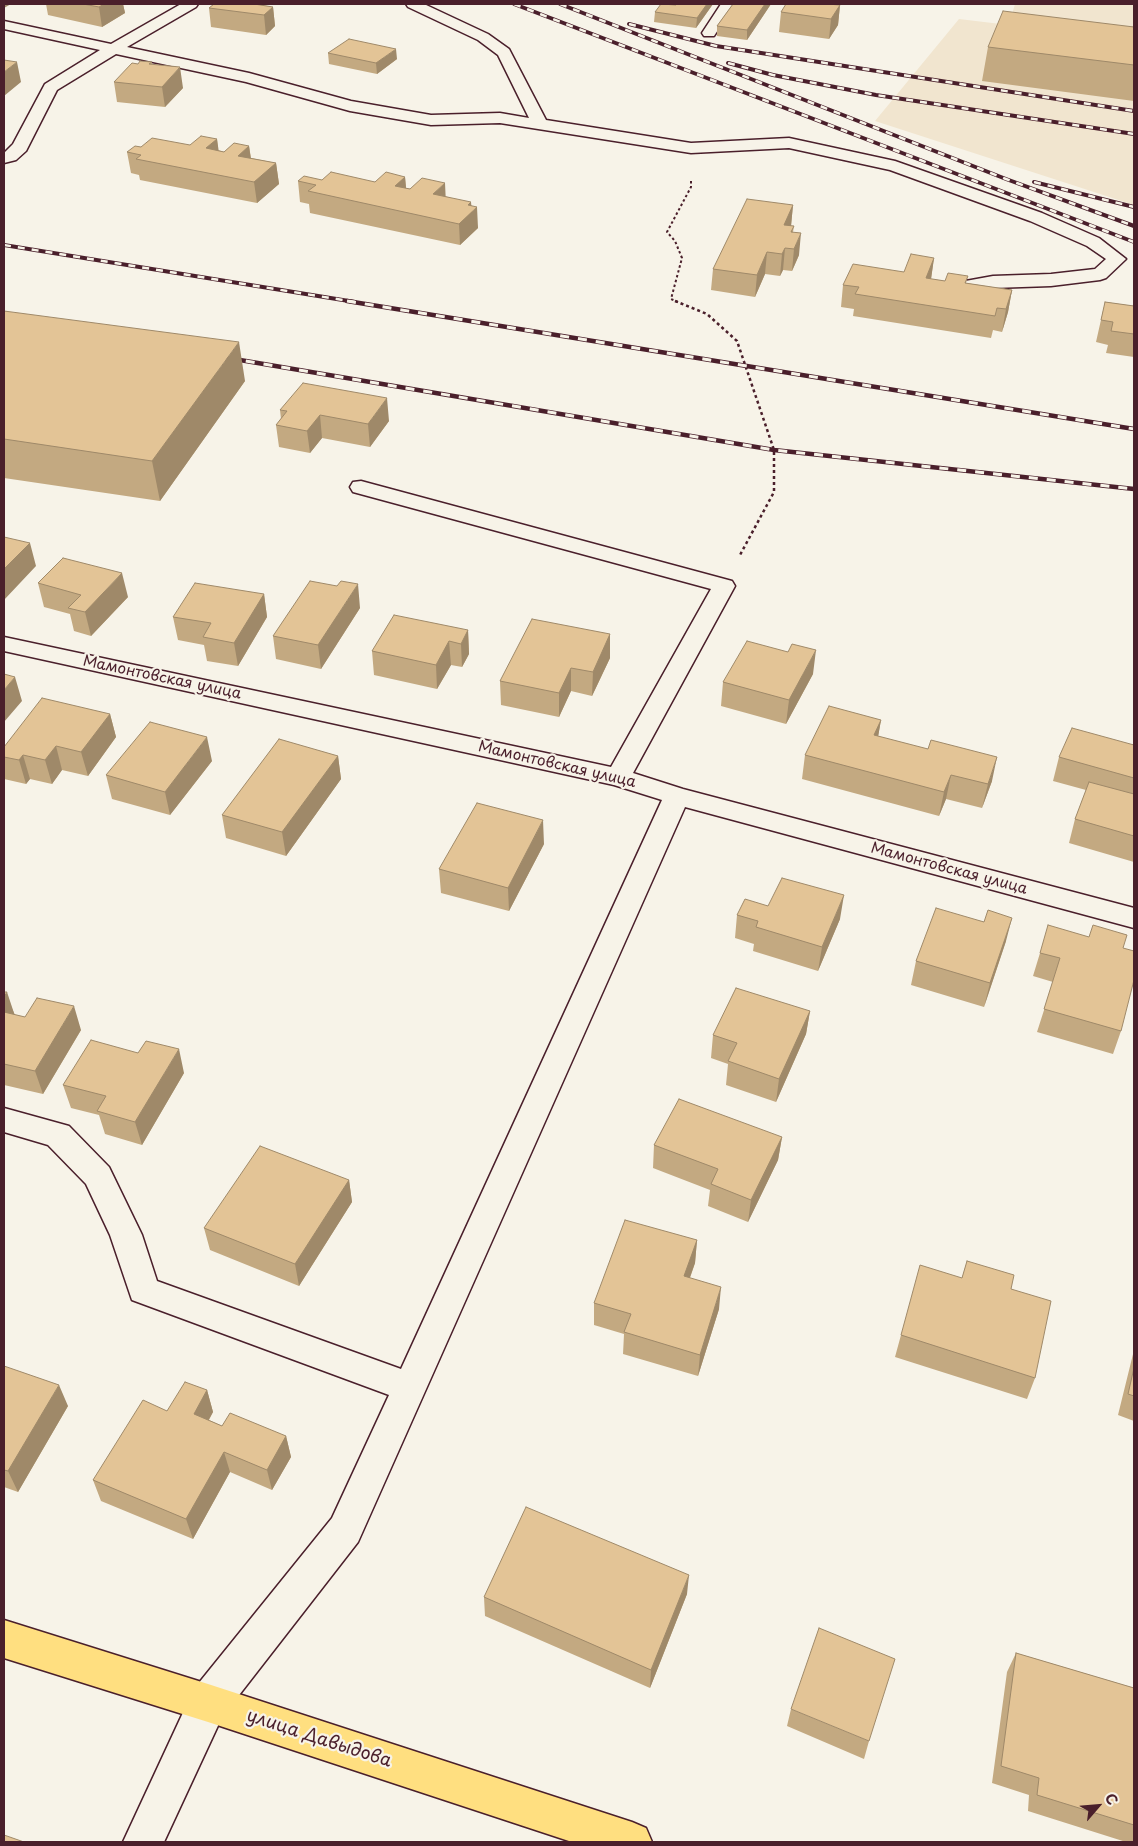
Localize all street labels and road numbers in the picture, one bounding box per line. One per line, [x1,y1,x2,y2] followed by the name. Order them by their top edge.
[81,652,243,704] street label: Мамонтовская улица
[476,738,638,792] street label: Мамонтовская улица
[869,839,1029,899] street label: Мамонтовская улица
[244,1705,394,1773] street label: улица Давыдова

